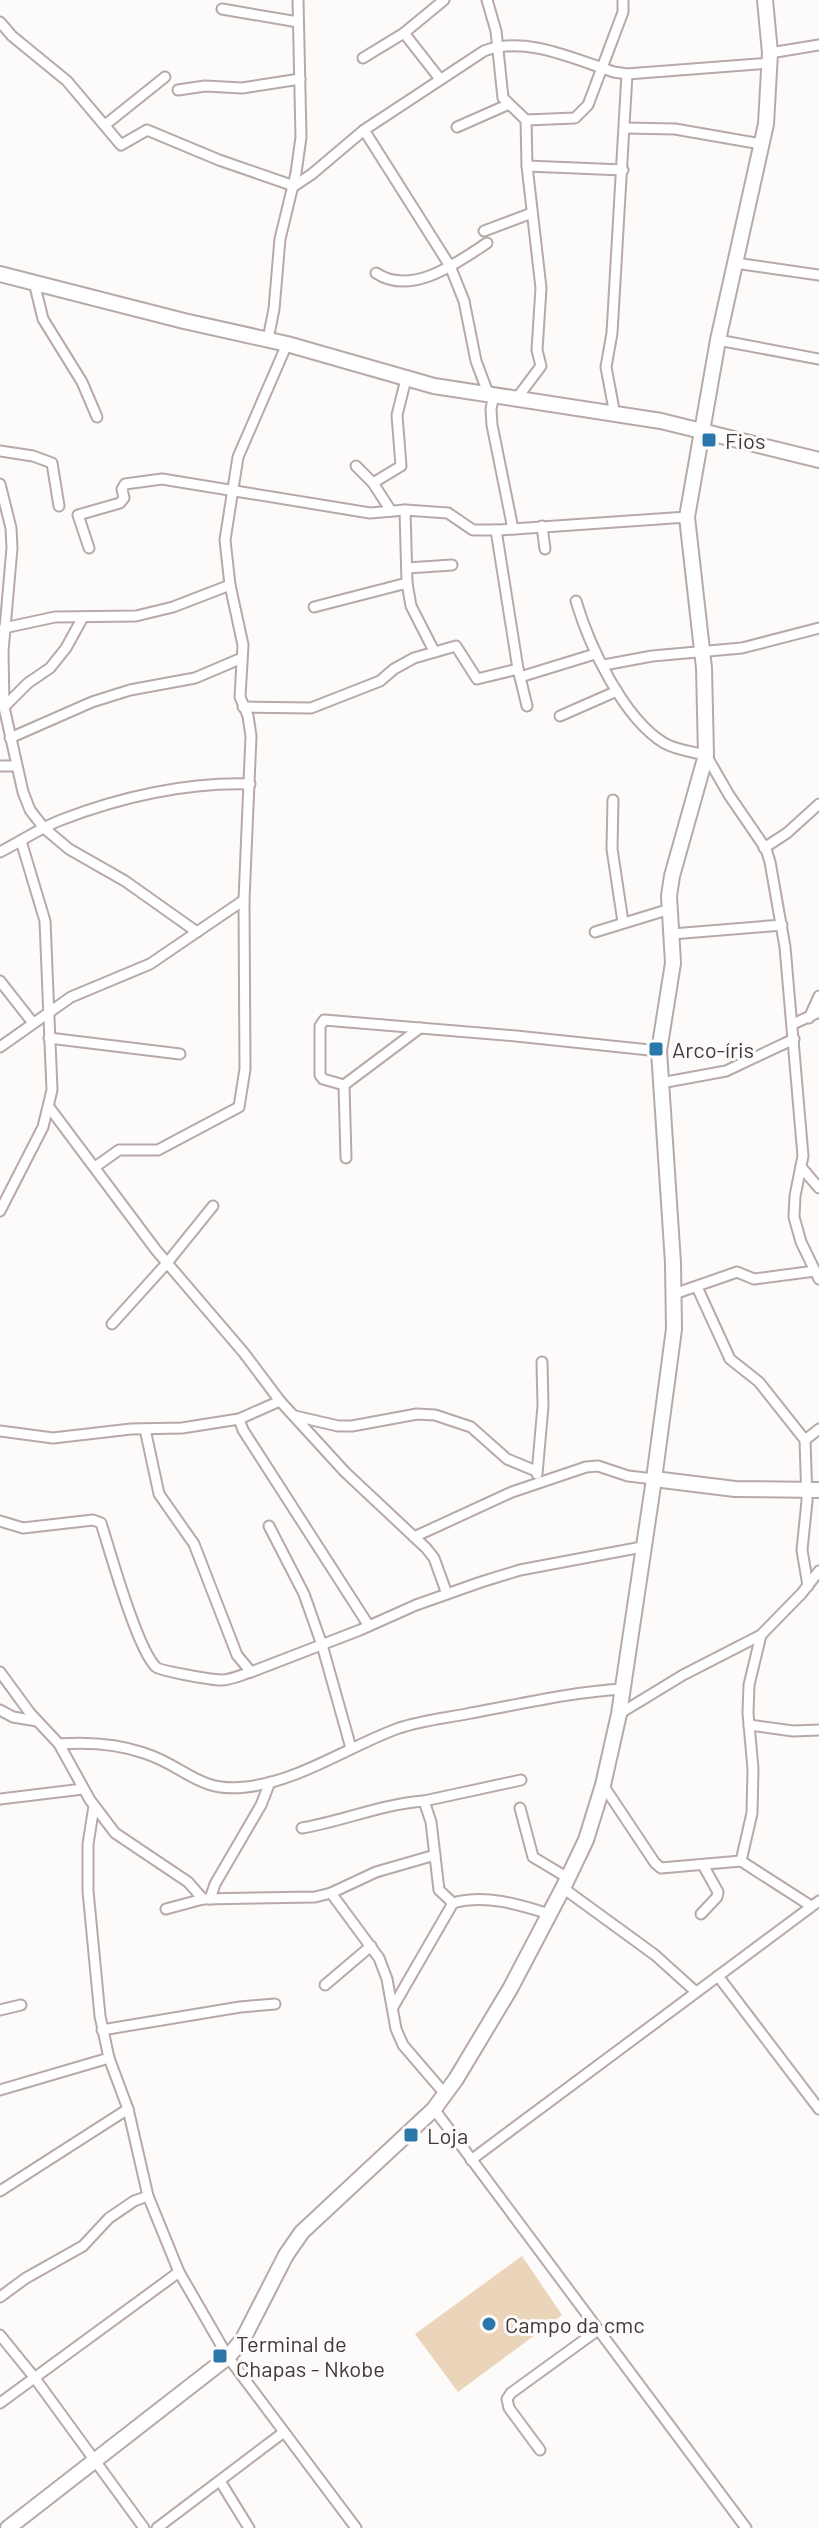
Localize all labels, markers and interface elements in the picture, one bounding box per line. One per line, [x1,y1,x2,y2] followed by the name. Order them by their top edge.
[725,427,766,453] place label: Fios
[700,431,718,449] marker: Fios
[672,1036,754,1062] place label: Arco-íris
[647,1040,665,1058] marker: Arco-íris
[427,2122,468,2148] place label: Loja
[402,2126,420,2144] marker: Loja
[505,2311,645,2337] place label: Campo da cmc
[480,2315,498,2333] marker: Campo da cmc
[236,2330,385,2381] place label: Terminal de Chapas - Nkobe
[211,2347,229,2365] marker: Terminal de Chapas - Nkobe

